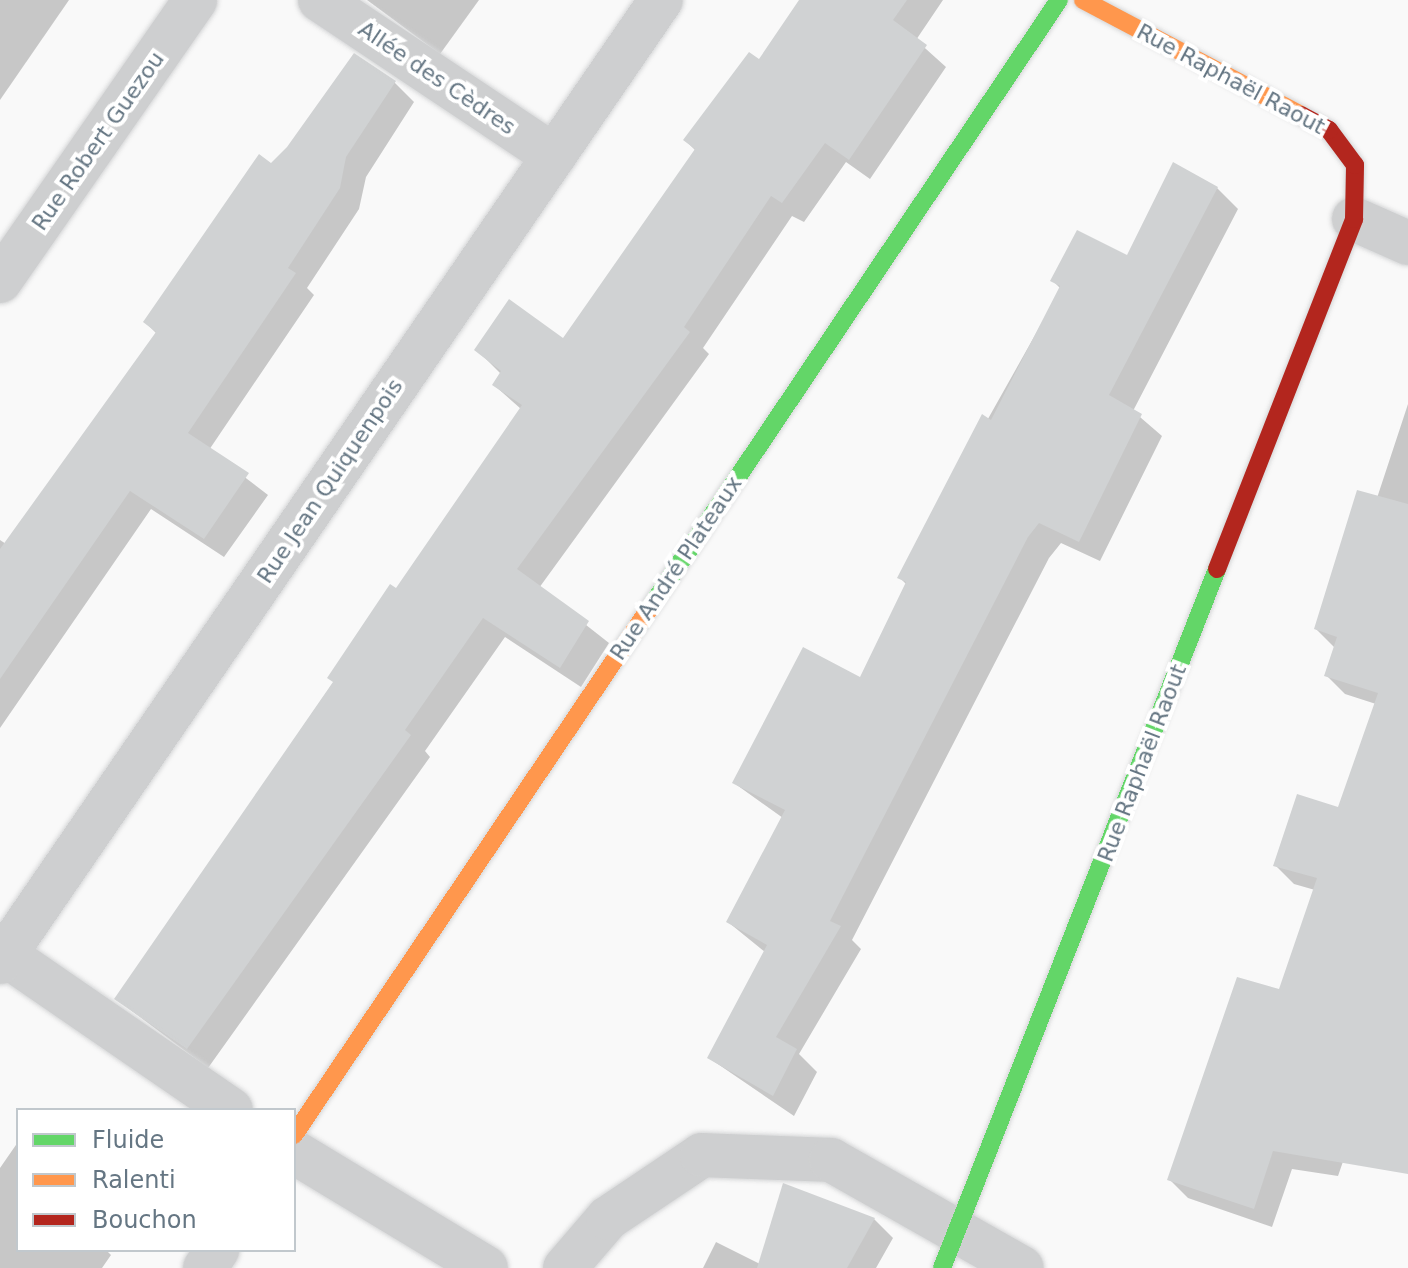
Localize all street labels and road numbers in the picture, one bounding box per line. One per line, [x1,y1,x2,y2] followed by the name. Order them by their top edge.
[353,16,521,140] street label: Allée des Cèdres
[1132,18,1330,140] street label: Rue Raphaël Raout
[26,47,170,235] street label: Rue Robert Guezou
[252,374,408,588] street label: Rue Jean Quiquenpois
[605,471,747,665] street label: Rue André Plateaux
[1092,661,1192,865] street label: Rue Raphaël Raout

